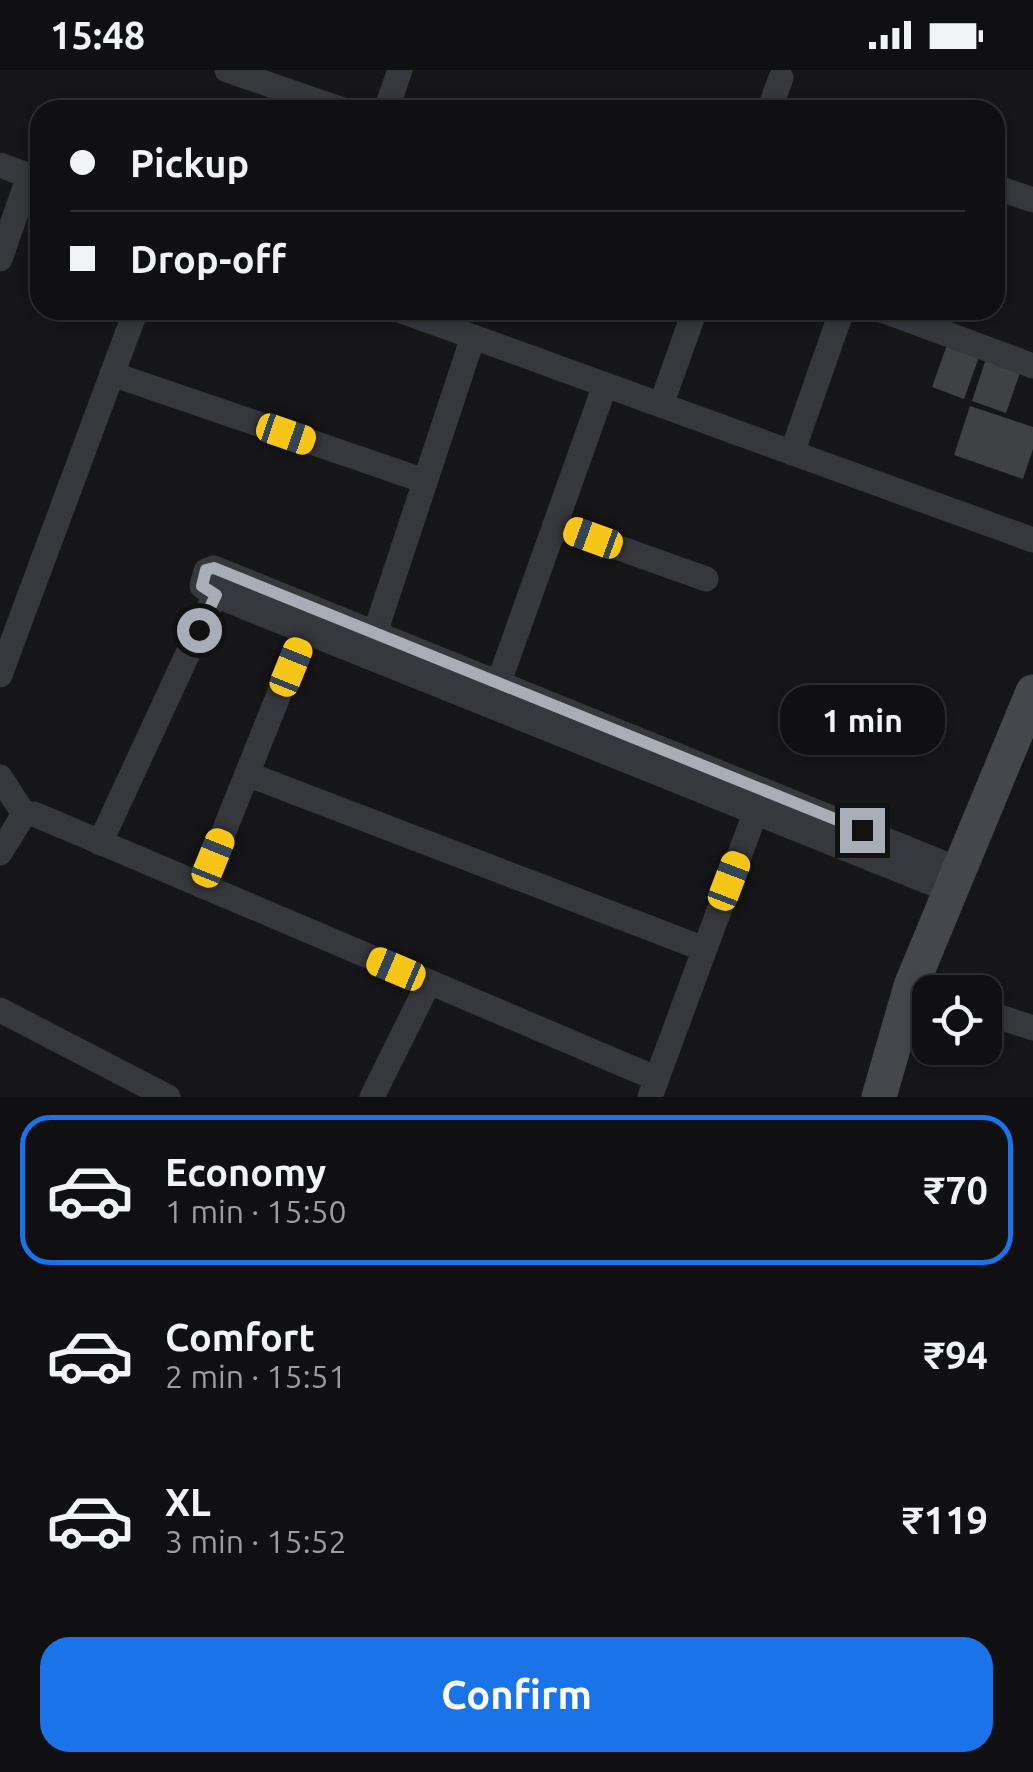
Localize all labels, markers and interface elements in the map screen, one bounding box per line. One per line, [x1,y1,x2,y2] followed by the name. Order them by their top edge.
[50,14,145,56] text: 15:48
[130,142,249,184] text: Pickup
[130,238,286,280] text: Drop-off
[253,410,319,458] car
[560,514,626,562] car
[177,608,222,653] route start
[266,634,316,700] car
[780,685,944,755] callout: 1 min
[822,702,903,738] text: 1 min
[840,808,885,853] route end
[188,825,238,891] car
[704,848,754,914] car
[363,943,429,995] car
[912,975,1002,1065] map controls
[912,975,1002,1065] button: locate
[45,1145,135,1235] icon: car
[165,1151,326,1193] text: Economy
[924,1169,988,1211] text: ₹70
[165,1193,347,1229] text: 1 min · 15:50
[45,1310,135,1400] icon: car
[165,1316,315,1358] text: Comfort
[924,1334,988,1376] text: ₹94
[165,1358,347,1394] text: 2 min · 15:51
[45,1475,135,1565] icon: car
[165,1481,211,1523] text: XL
[902,1499,988,1541] text: ₹119
[165,1523,347,1559] text: 3 min · 15:52
[40,1637,993,1752] button: Confirm

